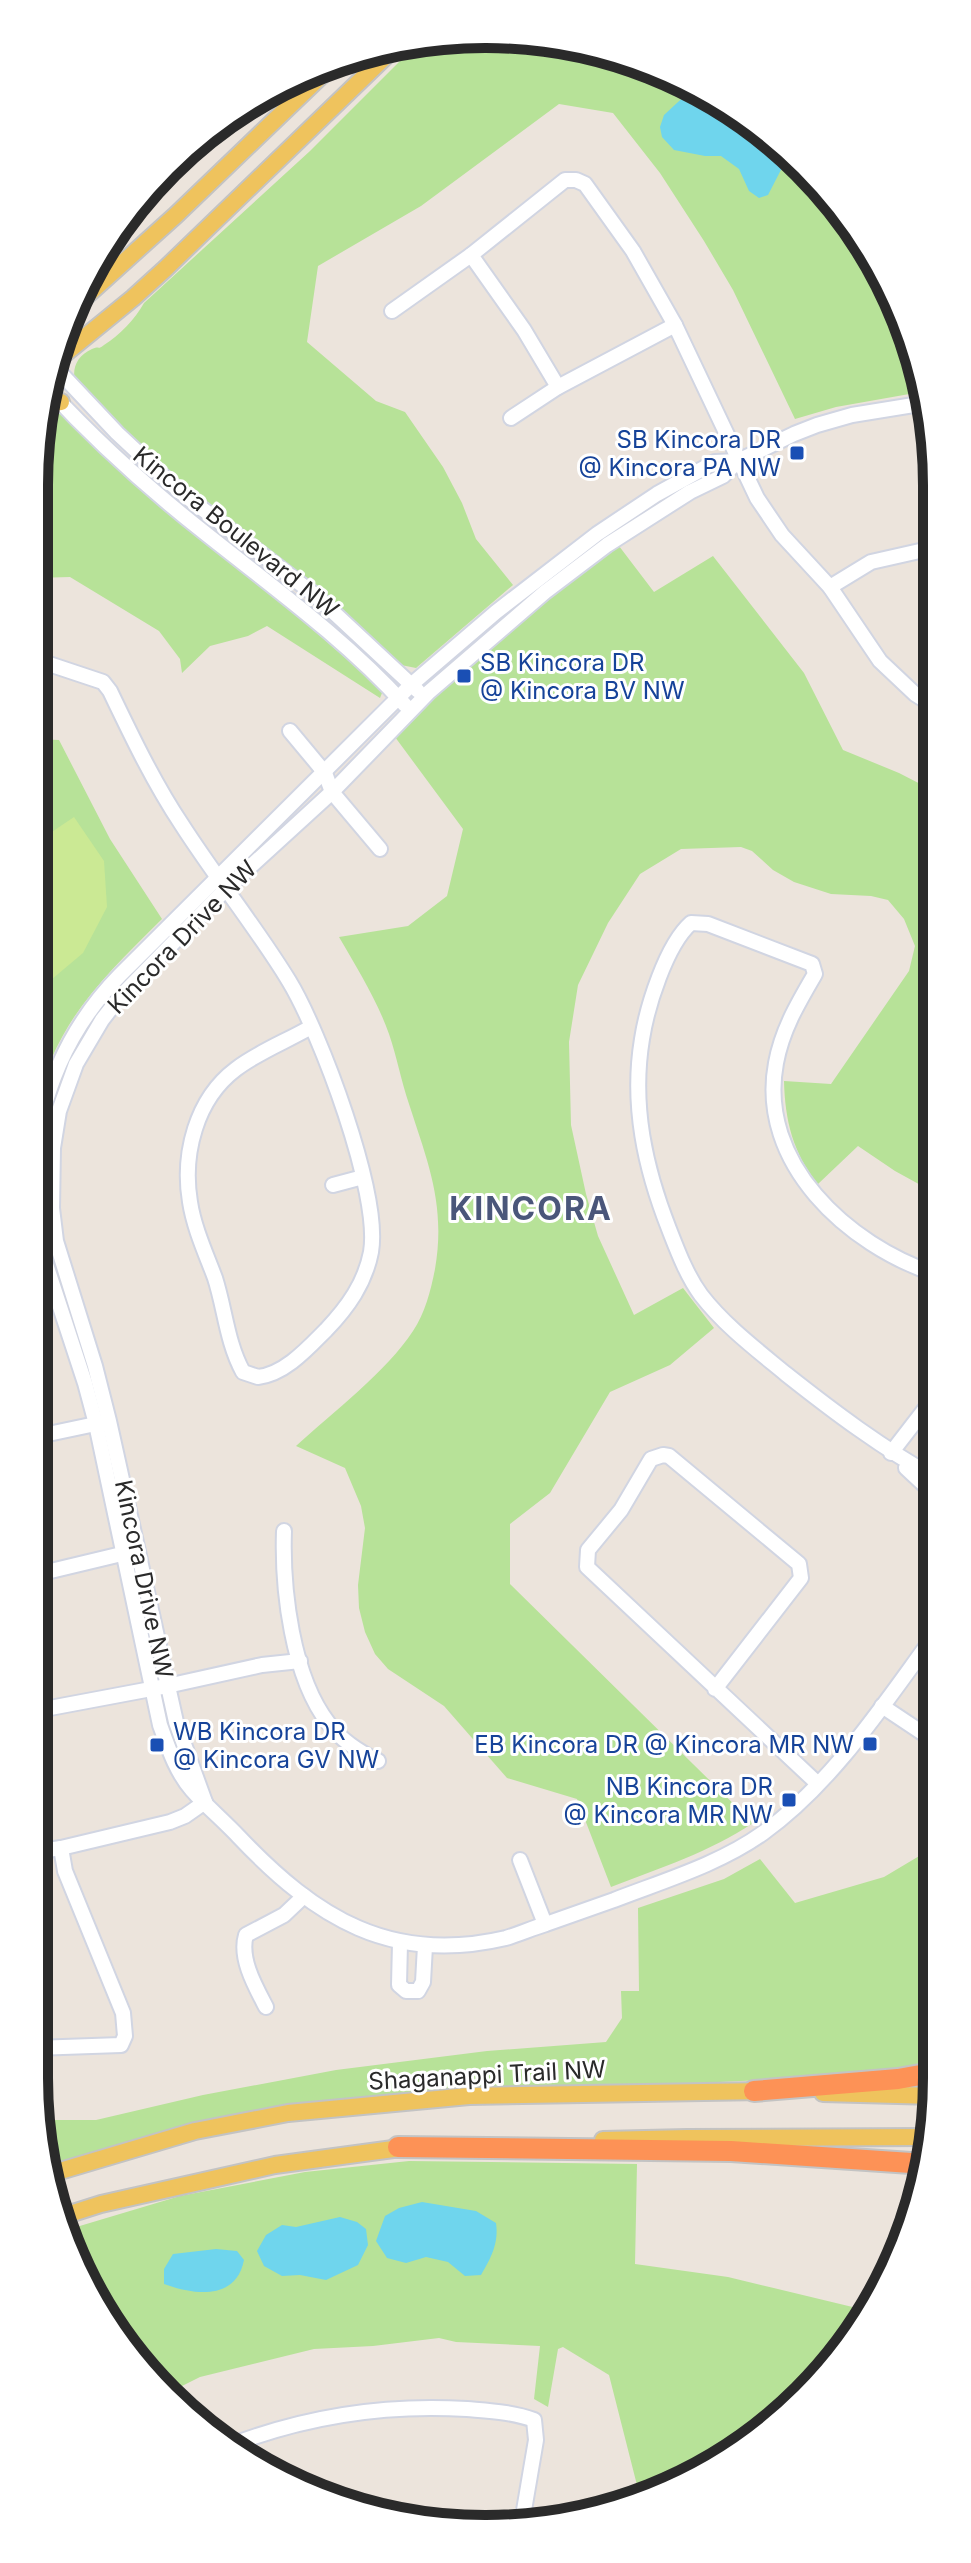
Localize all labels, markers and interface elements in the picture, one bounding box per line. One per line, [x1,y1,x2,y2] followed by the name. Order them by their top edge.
[579,425,781,482] place label: SB Kincora DR @ Kincora PA NW
[127,440,345,624] street label: Kincora Boulevard NW
[788,444,806,462] marker: SB Kincora DR @ Kincora PA NW
[480,648,685,705] place label: SB Kincora DR @ Kincora BV NW
[455,667,473,685] marker: SB Kincora DR @ Kincora BV NW
[101,854,263,1020] street label: Kincora Drive NW
[449,1189,613,1228] district label: KINCORA
[109,1477,179,1681] street label: Kincora Drive NW
[173,1717,380,1774] place label: WB Kincora DR @ Kincora GV NW
[474,1730,854,1759] place label: EB Kincora DR @ Kincora MR NW
[861,1735,879,1753] marker: EB Kincora DR @ Kincora MR NW
[148,1736,166,1754] marker: WB Kincora DR @ Kincora GV NW
[564,1772,773,1829] place label: NB Kincora DR @ Kincora MR NW
[780,1791,798,1809] marker: NB Kincora DR @ Kincora MR NW
[368,2054,607,2096] street label: Shaganappi Trail NW

